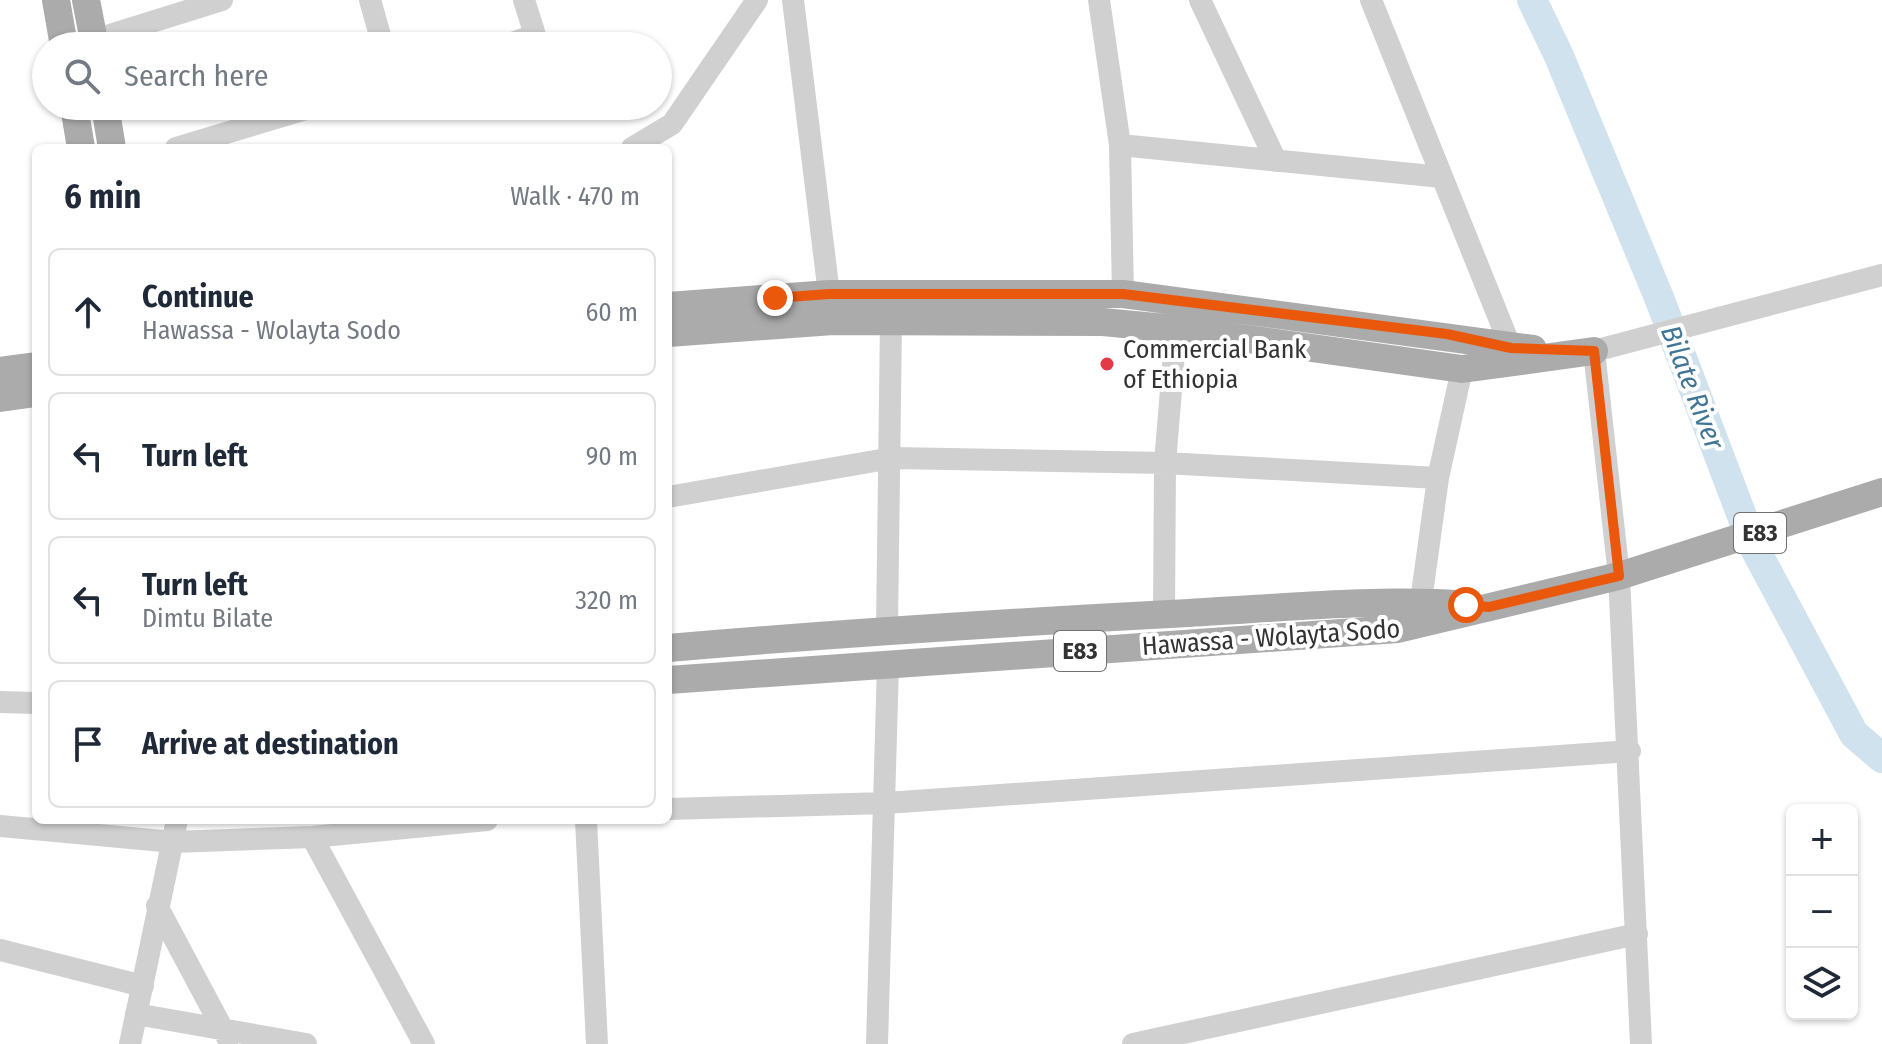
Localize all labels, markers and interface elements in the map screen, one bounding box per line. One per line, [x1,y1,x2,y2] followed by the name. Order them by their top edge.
[32,32,672,120] search box
[60,54,104,98] icon: search
[124,58,269,94] text: Search here
[64,176,141,217] text: 6 min
[510,181,640,212] text: Walk · 470 m
[142,279,254,315] text: Continue
[757,280,793,316] route end
[66,290,110,334] icon: ahead
[585,297,638,328] text: 60 m
[142,315,401,346] text: Hawassa - Wolayta Sodo
[1654,321,1732,455] water label: Bilate River
[1123,334,1307,395] place label: Commercial Bank of Ethiopia
[1098,355,1116,373] marker: Commercial Bank of Ethiopia
[66,434,110,478] icon: left
[142,438,248,474] text: Turn left
[586,441,638,472] text: 90 m
[1734,513,1786,553] road number: E83
[142,567,248,603] text: Turn left
[66,578,110,622] icon: left
[575,585,638,616] text: 320 m
[1448,587,1484,623] route start
[142,603,273,634] text: Dimtu Bilate
[1141,613,1401,662] street label: Hawassa - Wolayta Sodo
[1054,631,1106,671] road number: E83
[66,722,110,766] icon: arrive
[142,726,399,762] text: Arrive at destination
[1786,804,1858,1020] map controls
[1786,804,1858,876] button: +
[1786,876,1858,948] button: −
[1786,948,1858,1020] button: layers

